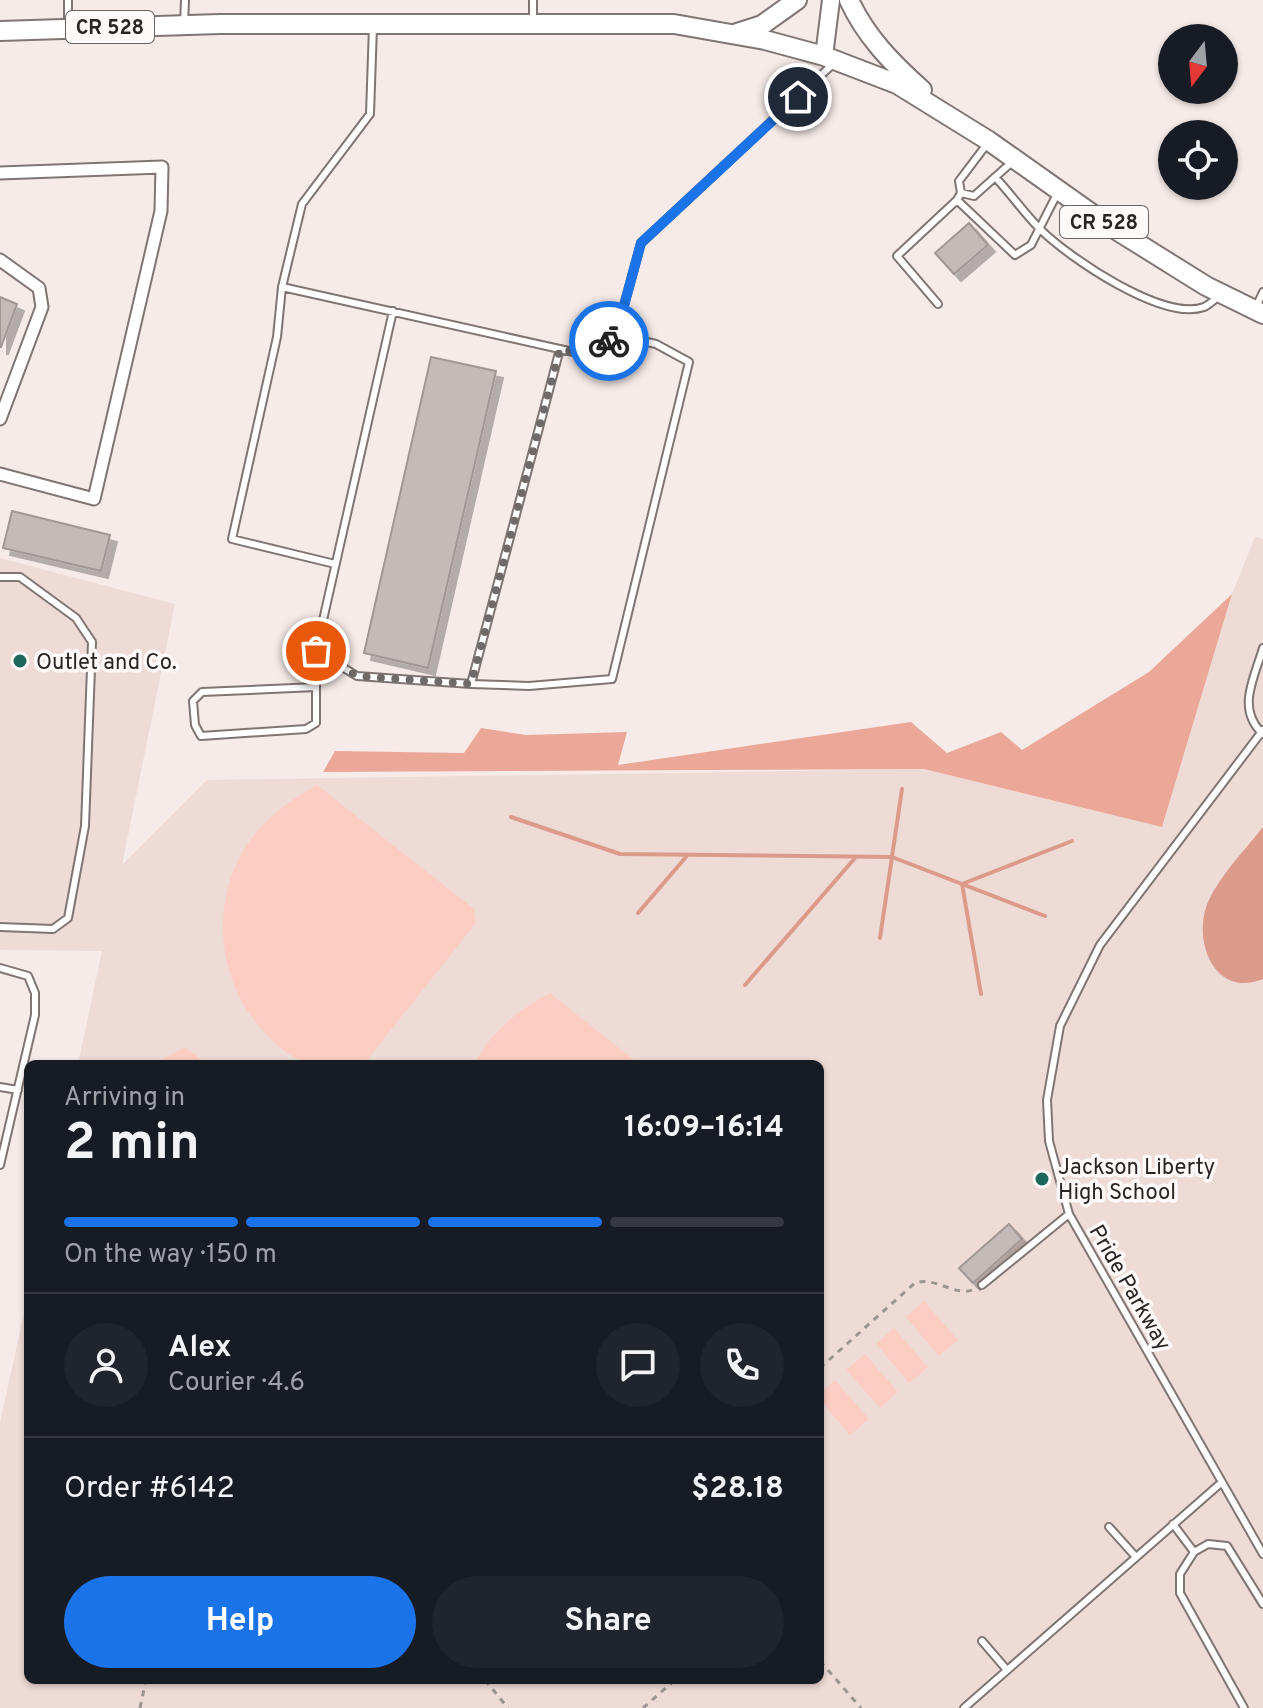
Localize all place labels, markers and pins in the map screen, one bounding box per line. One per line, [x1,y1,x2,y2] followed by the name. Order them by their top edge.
[764,63,832,131] pin
[282,617,350,685] pin
[36,650,177,677] place label: Outlet and Co.
[11,652,29,670] marker: Outlet and Co.
[1058,1155,1215,1207] place label: Jackson Liberty High School
[1033,1170,1051,1188] marker: Jackson Liberty High School

